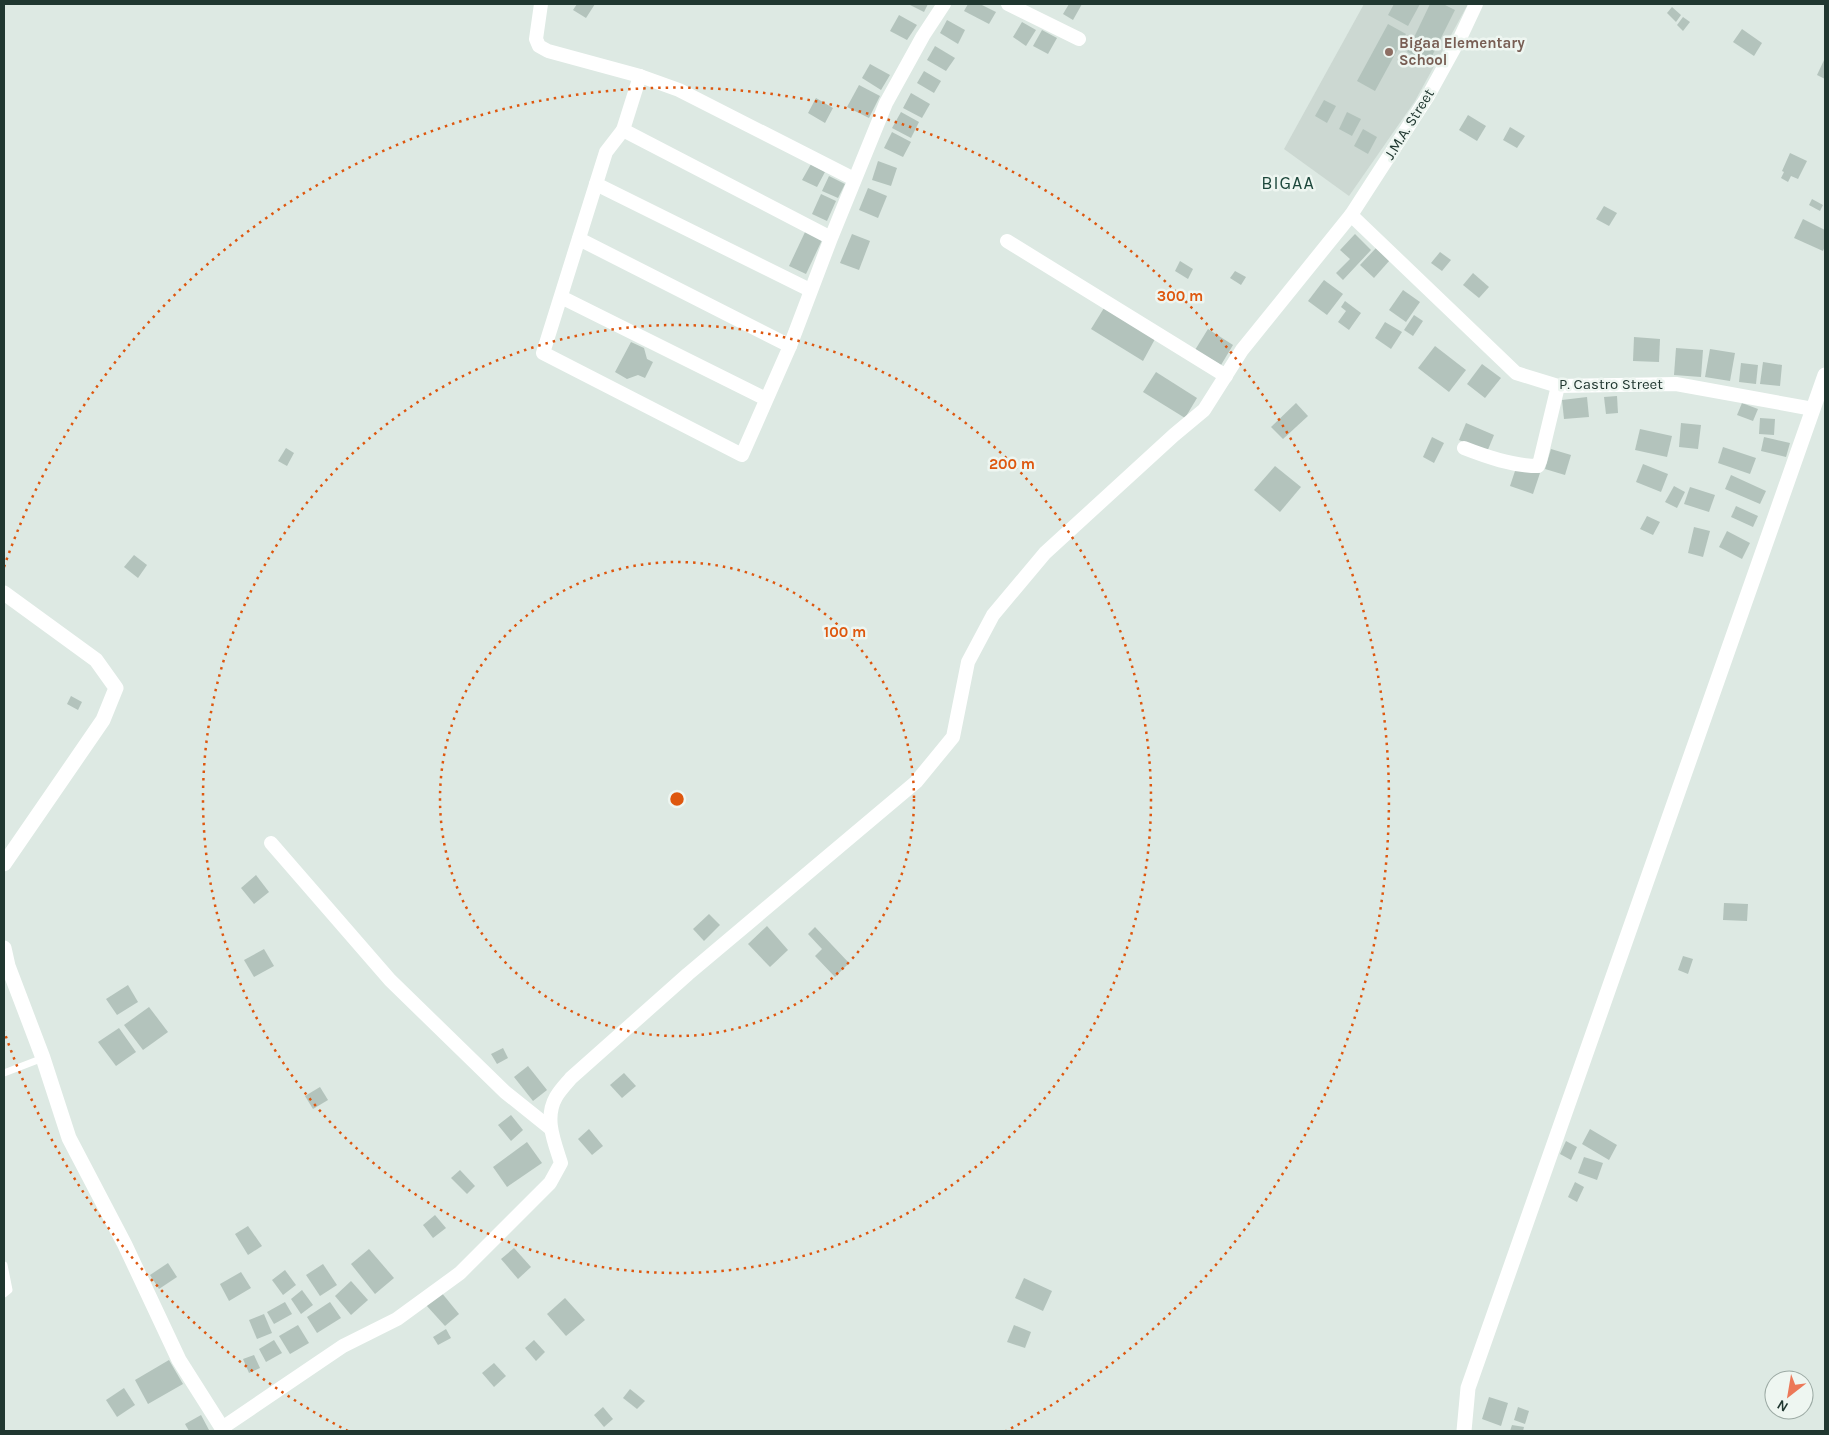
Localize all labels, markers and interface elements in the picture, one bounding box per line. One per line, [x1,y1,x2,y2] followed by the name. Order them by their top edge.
[1399,34,1525,69] place label: Bigaa Elementary School
[1383,46,1395,58] marker: Bigaa Elementary School
[1380,85,1438,163] street label: J.M.A. Street
[1261,172,1315,194] district label: BIGAA
[1157,287,1203,305] text: 300 m
[1559,375,1663,393] street label: P. Castro Street
[989,455,1035,473] text: 200 m
[824,623,866,641] text: 100 m
[668,790,686,808] centre of rings
[1764,1370,1814,1420] north arrow
[1774,1396,1791,1416] text: N

